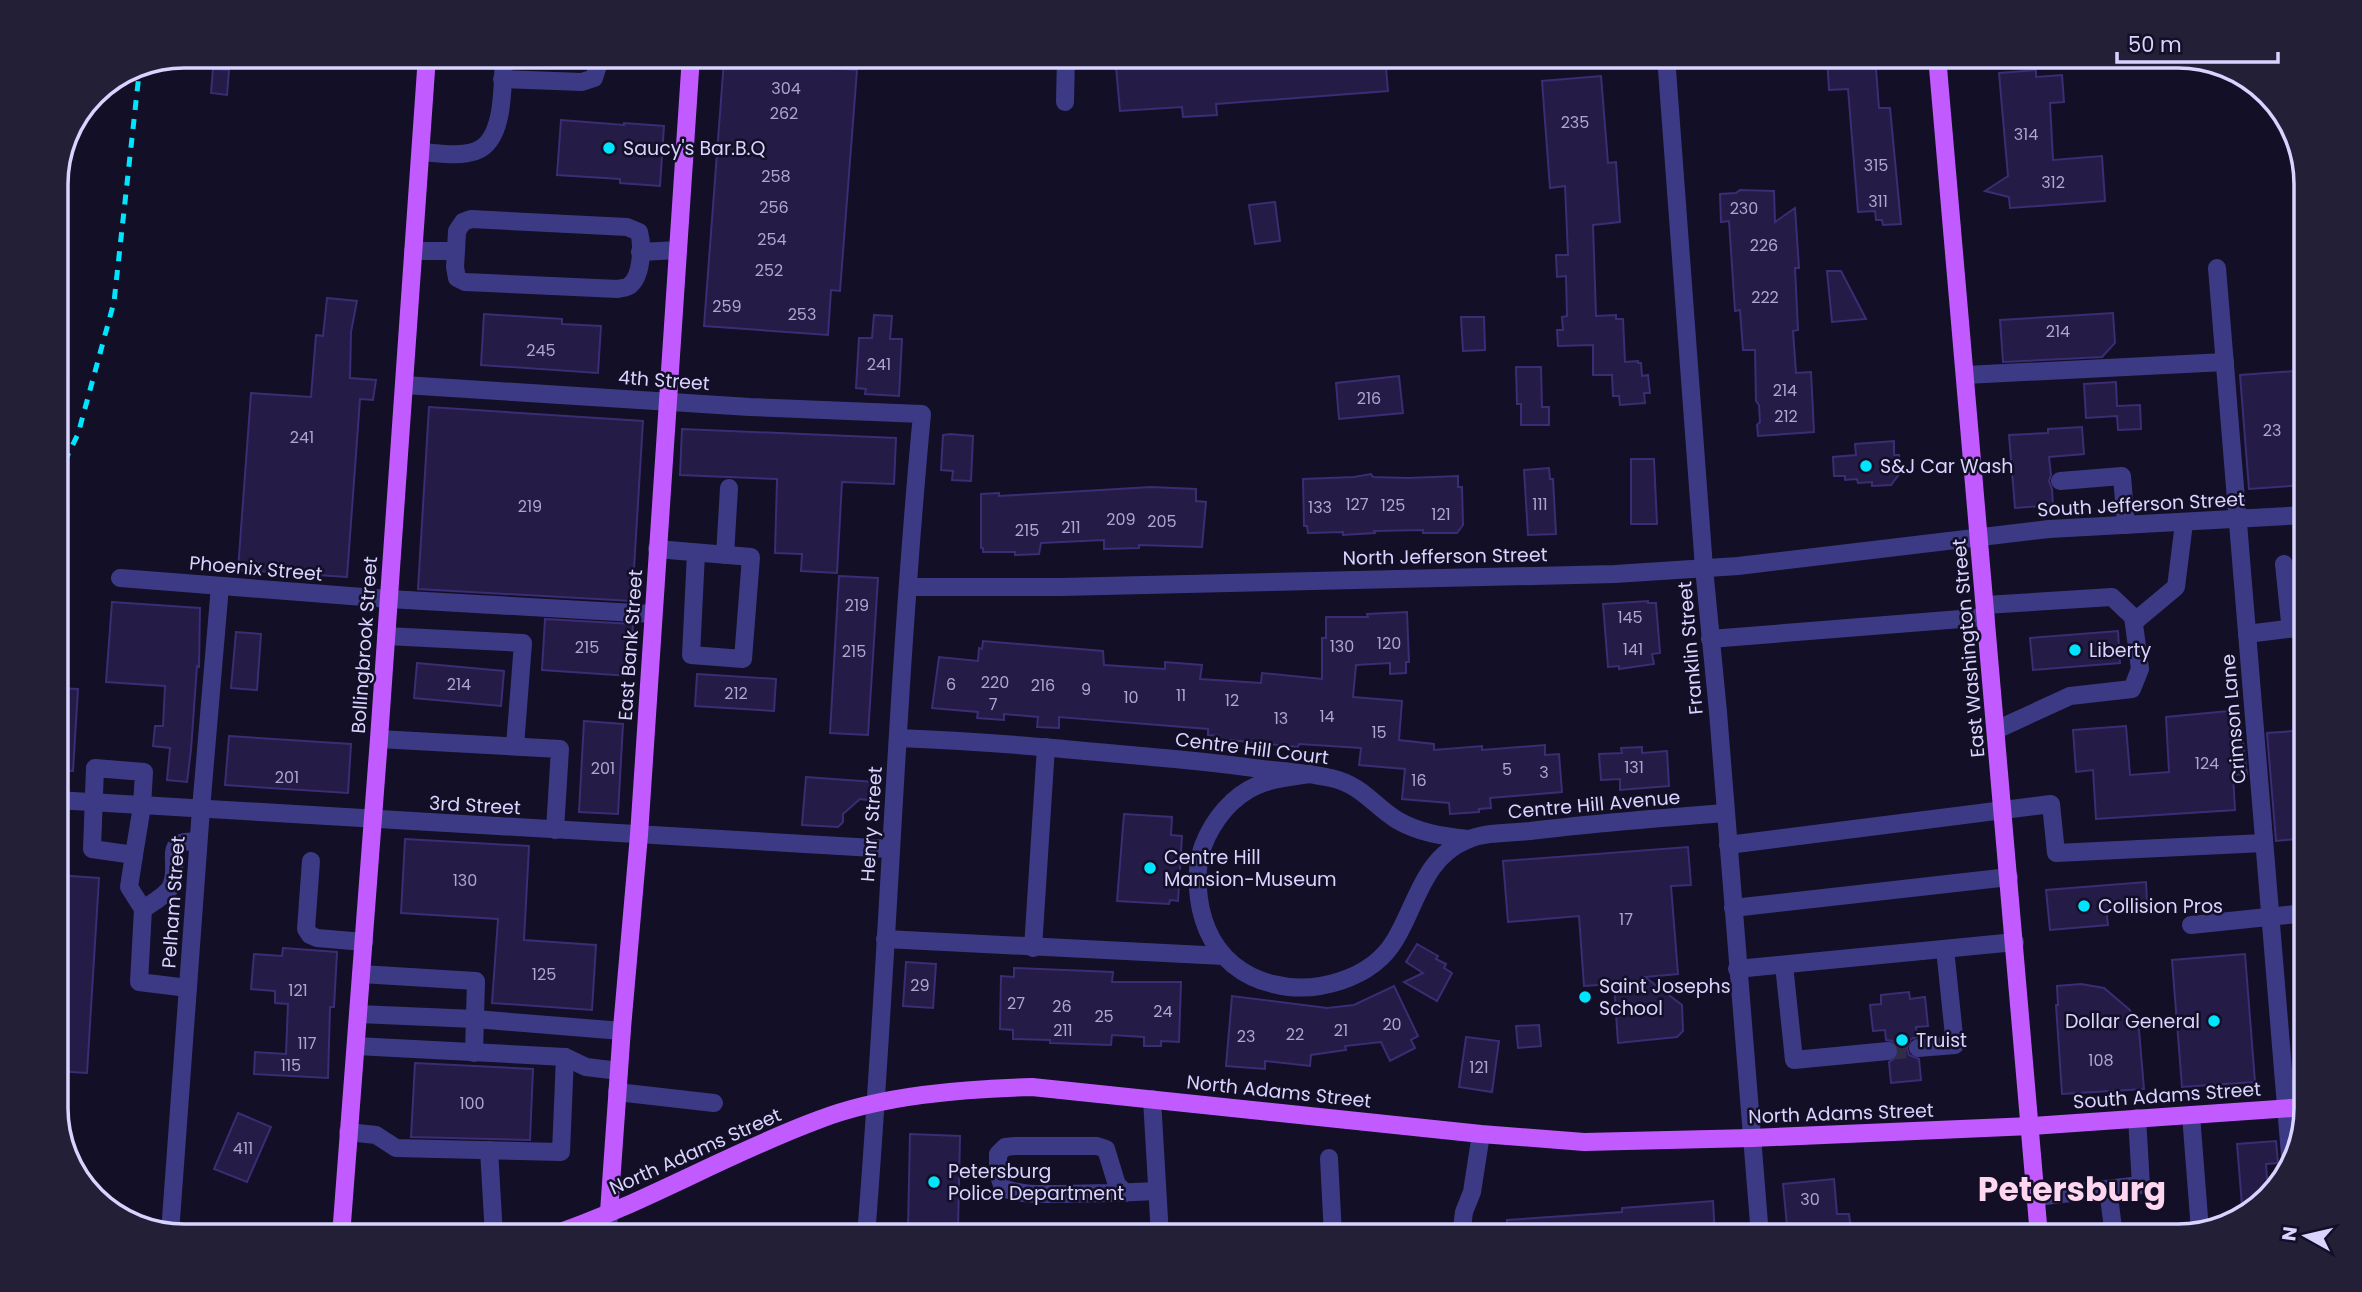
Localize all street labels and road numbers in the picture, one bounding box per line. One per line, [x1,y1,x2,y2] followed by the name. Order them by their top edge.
[617,364,711,397] street label: 4th Street
[2037,486,2246,523] street label: South Jefferson Street
[1945,537,1992,759] street label: East Washington Street
[1342,541,1548,572] street label: North Jefferson Street
[188,549,324,588] street label: Phoenix Street
[345,555,384,735] street label: Bollingbrook Street
[612,568,649,722] street label: East Bank Street
[1671,580,1710,716] street label: Franklin Street
[2214,653,2253,785] street label: Crimson Lane
[1174,726,1330,771] street label: Centre Hill Court
[854,765,889,883] street label: Henry Street
[1507,784,1681,825] street label: Centre Hill Avenue
[428,790,522,821] street label: 3rd Street
[155,835,192,969] street label: Pelham Street
[1185,1068,1373,1115] street label: North Adams Street
[2072,1075,2262,1116] street label: South Adams Street
[1748,1097,1934,1130] street label: North Adams Street
[605,1101,785,1202] street label: North Adams Street

